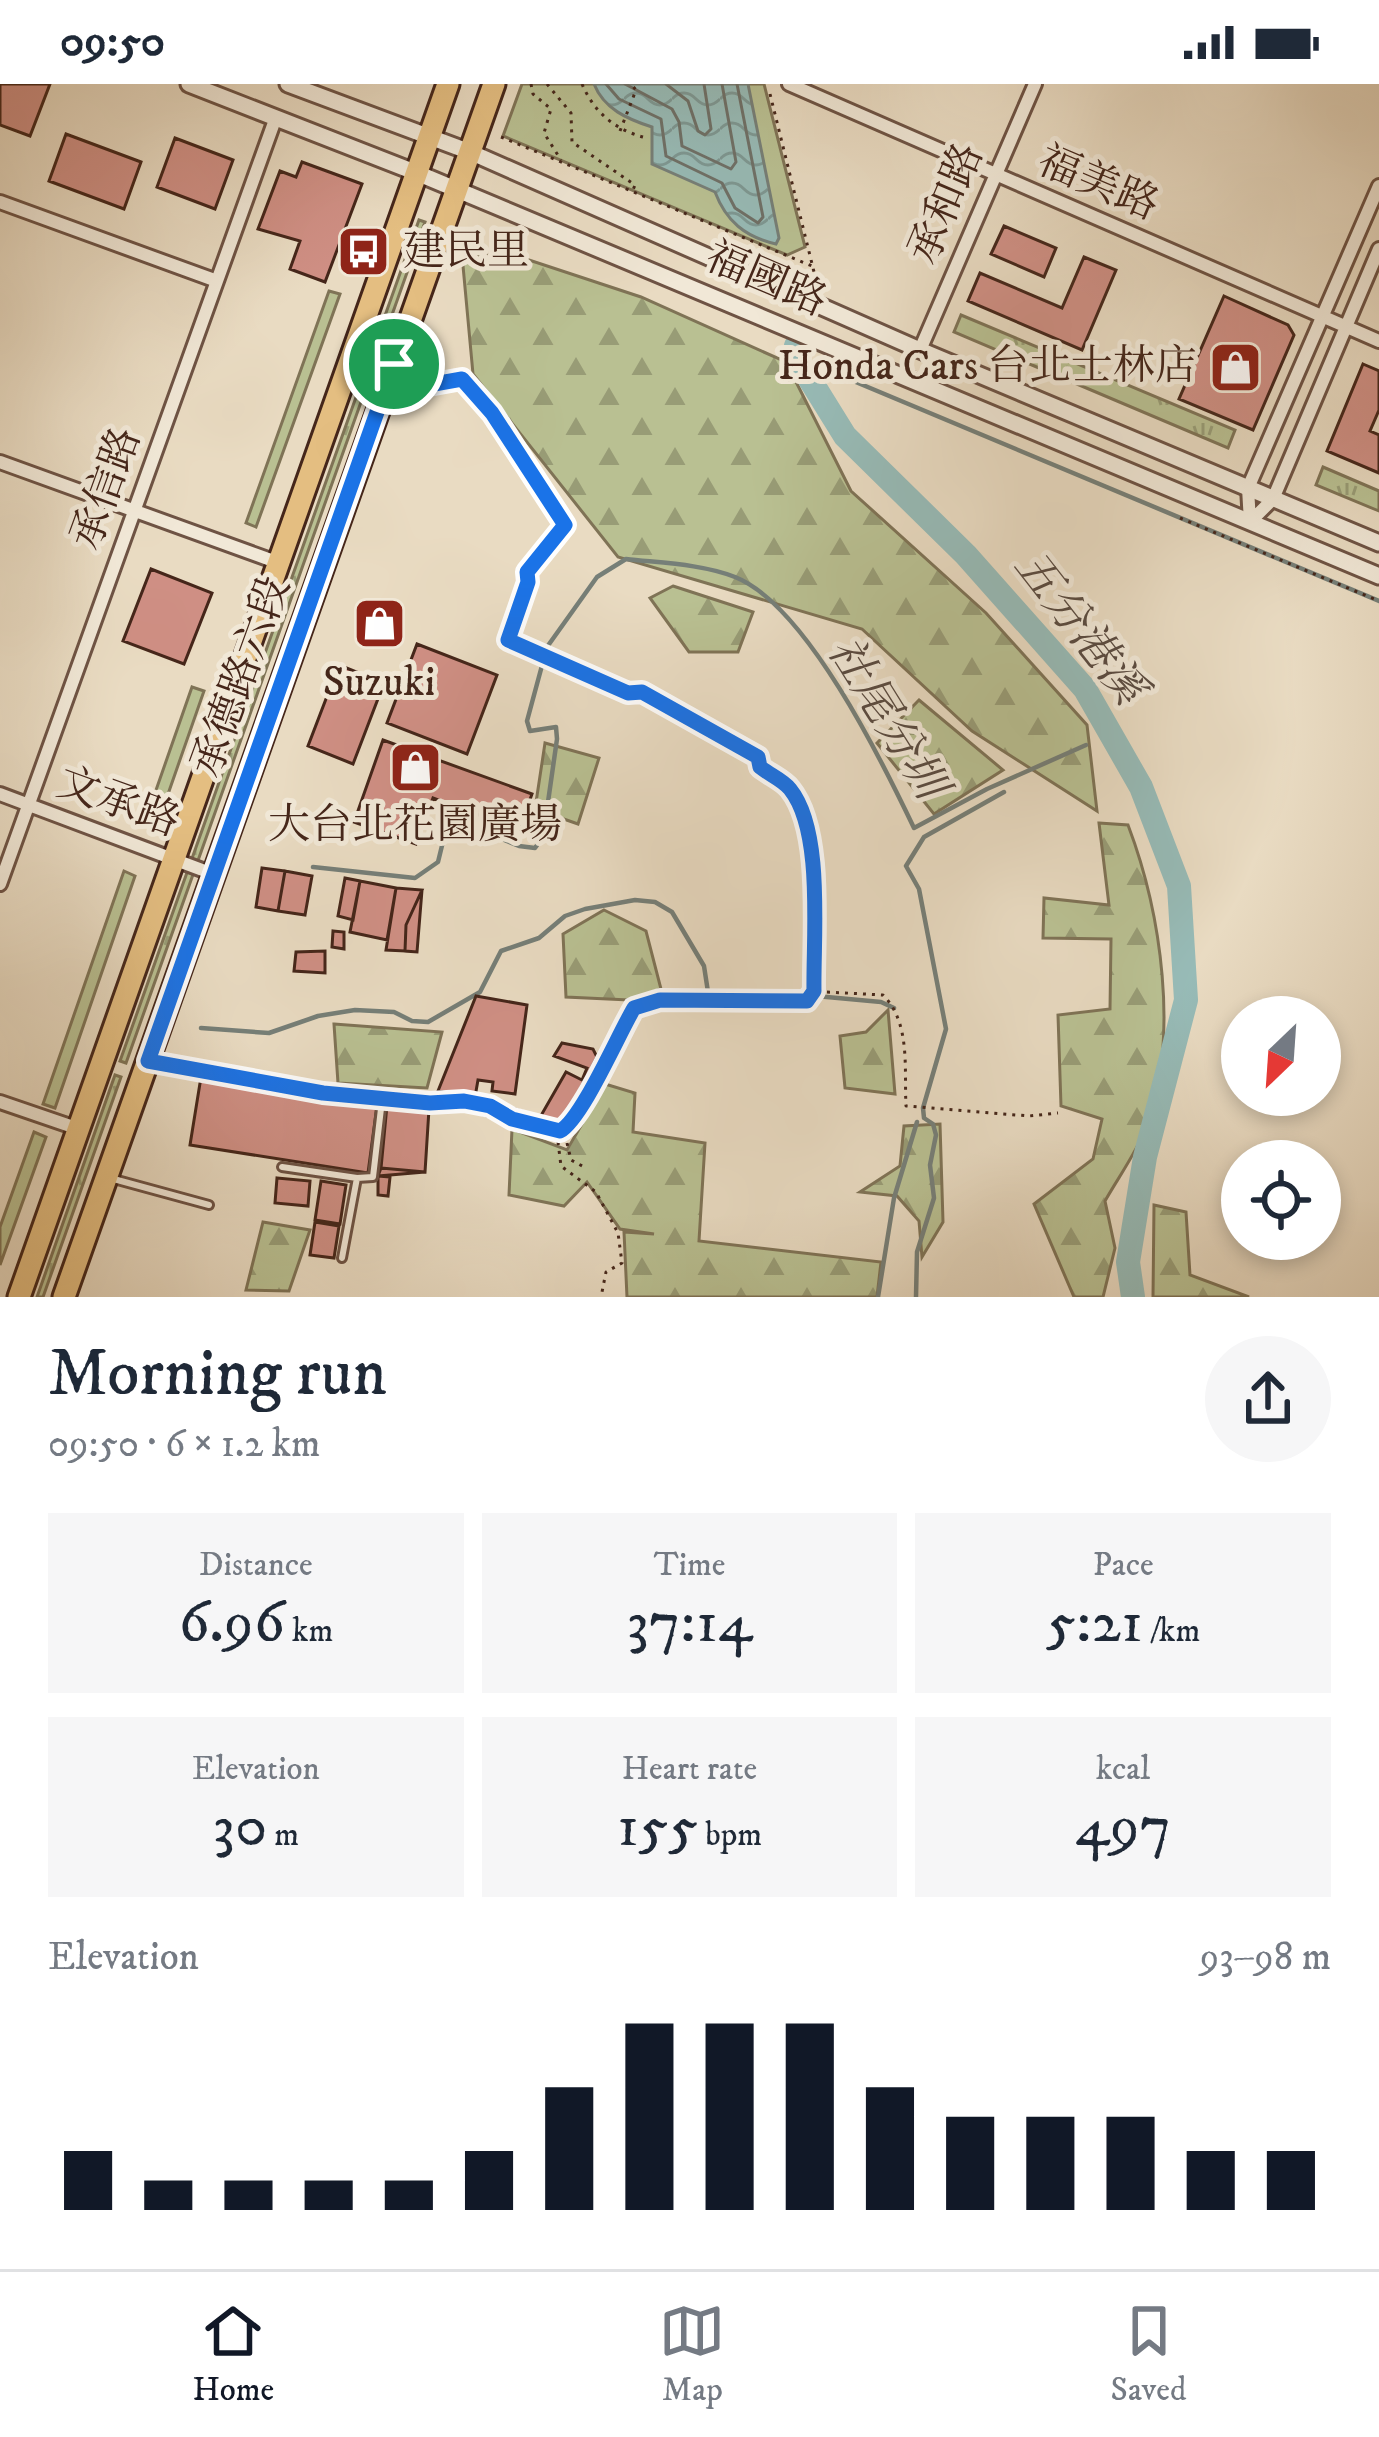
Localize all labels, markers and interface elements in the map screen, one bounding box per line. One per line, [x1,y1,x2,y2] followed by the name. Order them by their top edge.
[60,14,165,70] text: 09:50
[1030,135,1166,233] street label: 福美路
[898,136,996,272] street label: 承和路
[336,224,392,280] bus stop icon: 建民里
[403,226,529,278] place label: 建民里
[698,231,834,329] street label: 福國路
[343,313,445,415] pin
[361,331,427,397] icon: arrive
[1208,339,1264,395] shop icon: Honda Cars 台北士林店
[778,341,1197,393] place label: Honda Cars 台北士林店
[61,421,153,557] street label: 承信路
[1002,540,1160,720] water label: 五分港溪
[182,569,302,785] street label: 承德路六段
[351,596,407,652] shop icon: Suzuki
[815,627,961,815] water label: 社尾分圳
[323,657,435,709] place label: Suzuki
[387,739,443,795] shop icon: 大台北花園廣場
[50,757,186,849] street label: 文承路
[268,800,562,852] place label: 大台北花園廣場
[1221,996,1341,1116] north arrow
[1221,996,1341,1260] map controls
[1221,1140,1341,1260] button: locate
[48,1334,387,1416] text: Morning run
[1205,1336,1331,1462] button: share
[48,1420,320,1469] text: 09:50 · 6 × 1.2 km
[199,1545,313,1586] text: Distance
[654,1545,725,1586] text: Time
[1093,1545,1154,1586] text: Pace
[178,1586,285,1661] text: 6.96
[626,1586,753,1661] text: 37:14
[1046,1586,1143,1661] text: 5:21
[285,1611,333,1652] text: km
[1143,1611,1200,1652] text: /km
[192,1749,320,1790] text: Elevation
[622,1749,757,1790] text: Heart rate
[1096,1749,1150,1790] text: kcal
[213,1790,267,1865] text: 30
[617,1790,698,1865] text: 155
[1075,1790,1171,1865] text: 497
[267,1815,299,1856] text: m
[698,1815,762,1856] text: bpm
[48,1933,199,1982] text: Elevation
[1200,1933,1331,1982] text: 93–98 m
[193,2298,274,2411] tab: Home
[659,2298,725,2411] tab: Map
[1111,2298,1186,2411] tab: Saved

